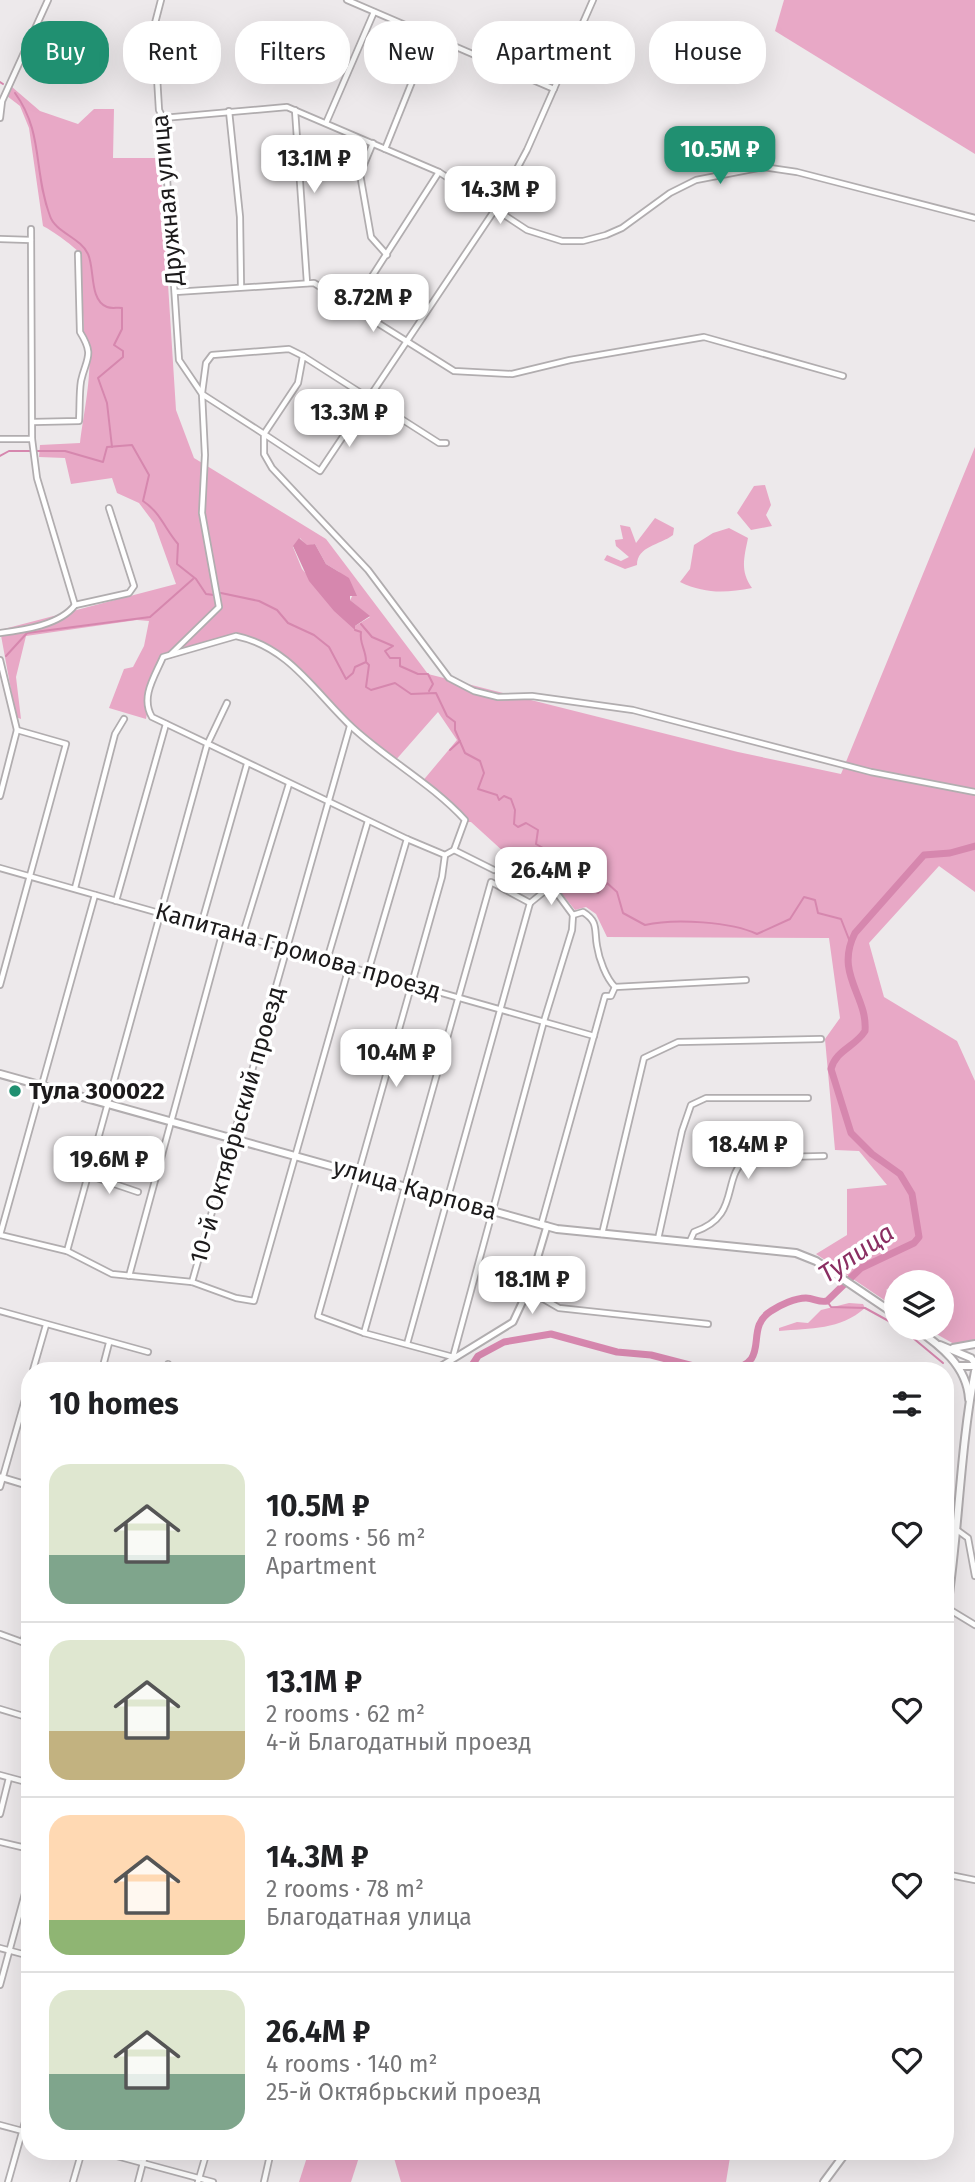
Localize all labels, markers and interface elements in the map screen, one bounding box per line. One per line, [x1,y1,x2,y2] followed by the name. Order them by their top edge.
[21,21,109,84] chip: Buy
[123,21,221,84] chip: Rent
[235,21,350,84] chip: Filters
[364,21,458,84] chip: New
[472,21,635,84] chip: Apartment
[649,21,766,84] chip: House
[146,113,189,288] street label: Дружная улица
[655,127,785,186] pin: 10.5M ₽
[680,135,760,163] text: 10.5M ₽
[249,136,379,195] pin: 13.1M ₽
[277,144,351,172] text: 13.1M ₽
[435,166,565,226] pin: 14.3M ₽
[461,175,539,203] text: 14.3M ₽
[308,274,438,334] pin: 8.72M ₽
[334,283,412,311] text: 8.72M ₽
[284,390,414,449] pin: 13.3M ₽
[310,398,388,426] text: 13.3M ₽
[486,848,616,907] pin: 26.4M ₽
[511,856,591,884] text: 26.4M ₽
[152,897,444,1005] street label: Капитана Громова проезд
[184,983,290,1267] street label: 10-й Октябрьский проезд
[331,1030,461,1089] pin: 10.4M ₽
[356,1038,436,1066] text: 10.4M ₽
[29,1077,165,1105] place label: Тула 300022
[7,1083,23,1099] marker: Тула 300022
[683,1122,813,1181] pin: 18.4M ₽
[708,1130,788,1158] text: 18.4M ₽
[44,1136,174,1196] pin: 19.6M ₽
[69,1145,149,1173] text: 19.6M ₽
[330,1152,500,1226] street label: улица Карпова
[813,1217,900,1290] water label: Тулица
[467,1256,597,1316] pin: 18.1M ₽
[494,1265,570,1293] text: 18.1M ₽
[884,1270,954,1340] map controls
[884,1270,954,1340] button: layers
[888,1385,926,1423] icon: filters
[49,1386,179,1422] text: 10 homes
[266,1488,370,1524] text: 10.5M ₽
[105,1492,189,1576] icon: home
[888,1515,926,1553] icon: heart
[266,1524,425,1552] text: 2 rooms · 56 m²
[266,1552,376,1580] text: Apartment
[266,1664,362,1700] text: 13.1M ₽
[105,1668,189,1752] icon: home
[888,1691,926,1729] icon: heart
[266,1700,425,1728] text: 2 rooms · 62 m²
[266,1728,531,1756] text: 4-й Благодатный проезд
[266,1839,369,1875] text: 14.3M ₽
[105,1843,189,1927] icon: home
[888,1866,926,1904] icon: heart
[266,1875,424,1903] text: 2 rooms · 78 m²
[266,1903,472,1931] text: Благодатная улица
[266,2014,370,2050] text: 26.4M ₽
[105,2018,189,2102] icon: home
[888,2041,926,2079] icon: heart
[266,2050,437,2078] text: 4 rooms · 140 m²
[266,2078,541,2106] text: 25-й Октябрьский проезд

